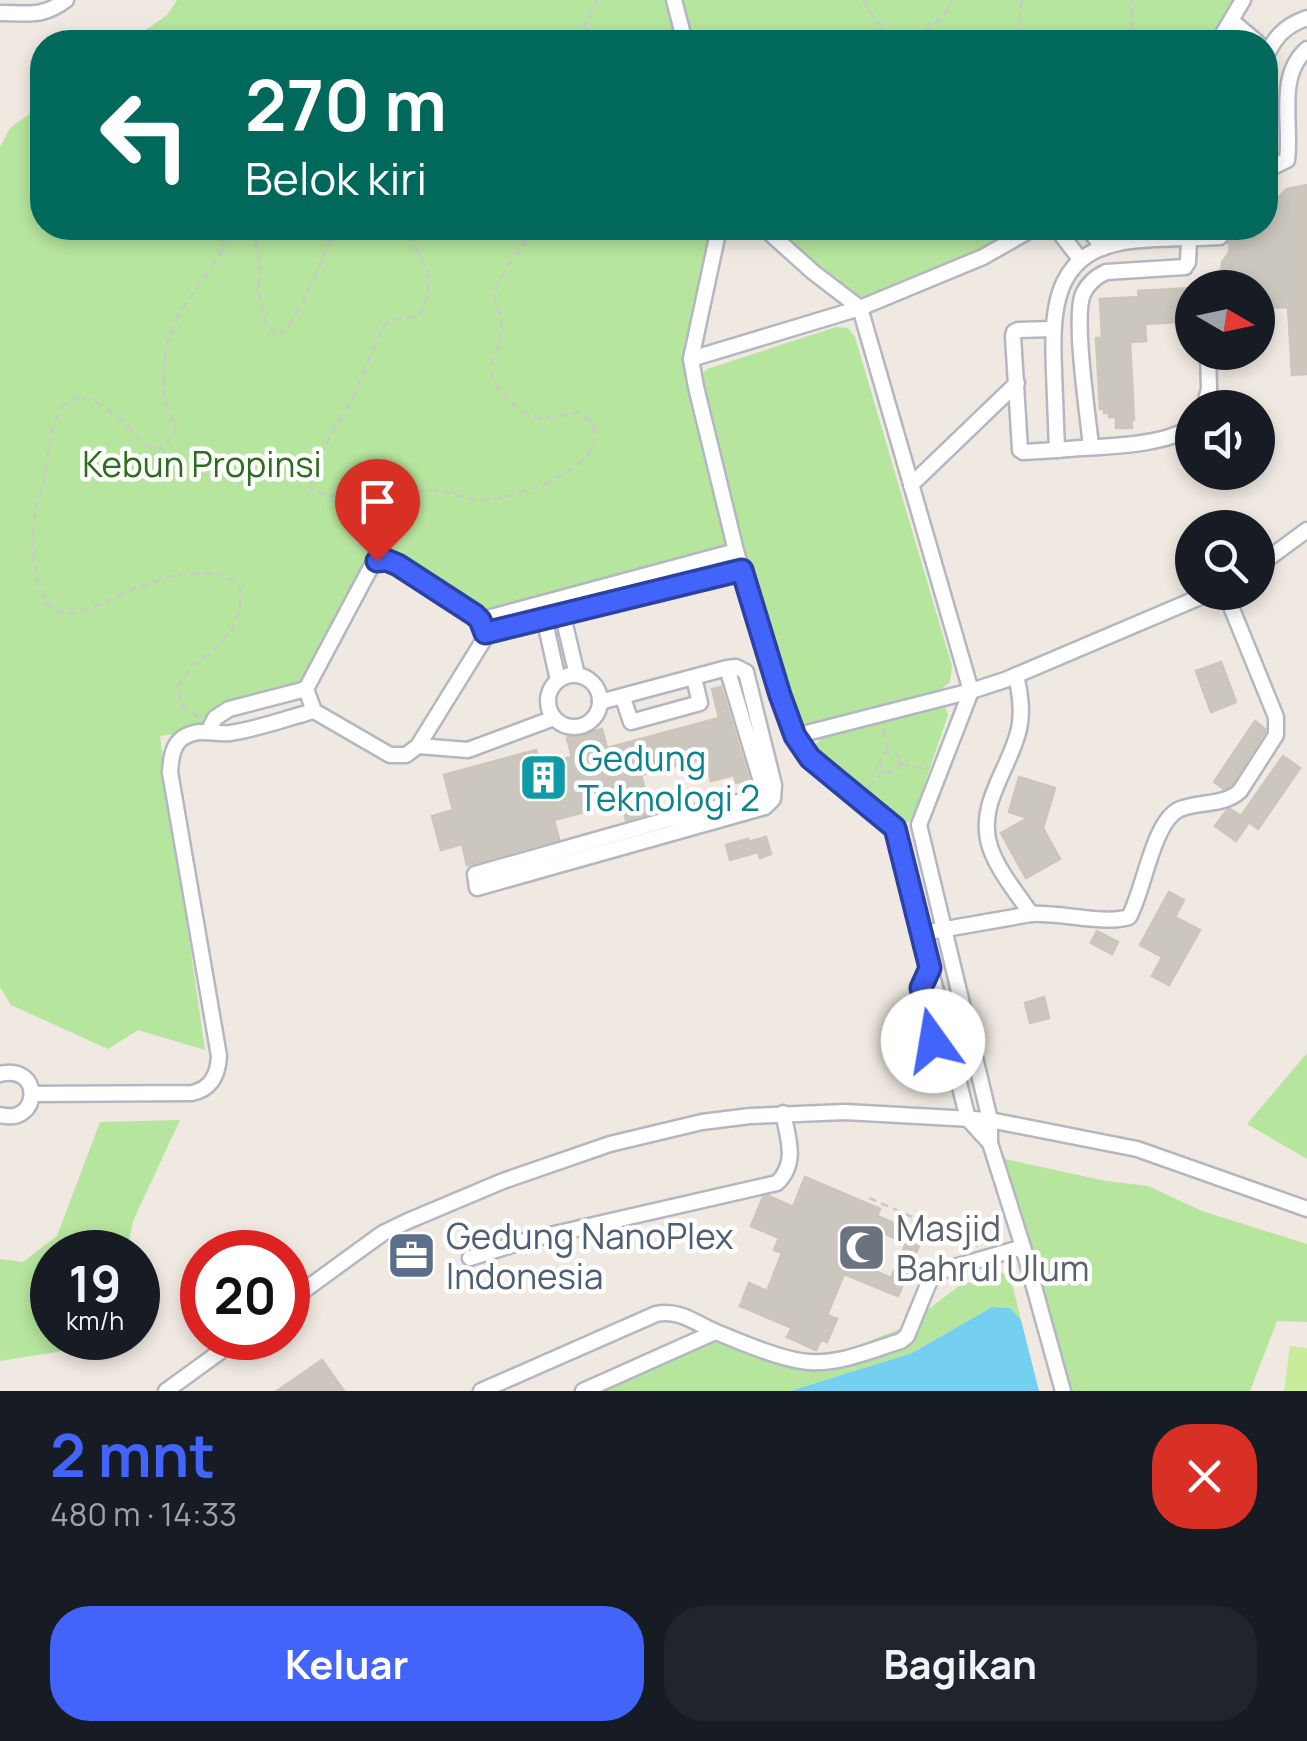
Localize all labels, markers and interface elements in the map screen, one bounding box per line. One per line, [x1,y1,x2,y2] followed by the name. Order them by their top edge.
[245,56,447,152] text: 270 m
[80,70,210,200] icon: left
[245,147,427,209] text: Belok kiri
[1175,270,1275,370] north arrow
[1175,270,1275,610] map controls
[1175,390,1275,490] button: sound
[82,440,322,488] park label: Kebun Propinsi
[335,459,420,562] pin
[350,474,405,529] icon: arrive
[1175,510,1275,610] button: search
[578,734,760,822] place label: Gedung Teknologi 2
[517,752,569,804] building icon: Gedung Teknologi 2
[881,989,985,1093] position arrow
[896,1204,1089,1292] place label: Masjid Bahrul Ulum
[446,1212,734,1300] place label: Gedung NanoPlex Indonesia
[835,1222,887,1274] mosque icon: Masjid Bahrul Ulum
[180,1230,310,1360] speed limit sign: 20
[385,1230,437,1282] office icon: Gedung NanoPlex Indonesia
[69,1249,121,1317] text: 19
[66,1303,124,1338] text: km/h
[50,1413,215,1495] text: 2 mnt
[1152,1424,1257,1529] button: close
[50,1492,237,1536] text: 480 m · 14:33
[50,1606,644,1721] button: Keluar
[664,1606,1257,1721] button: Bagikan

